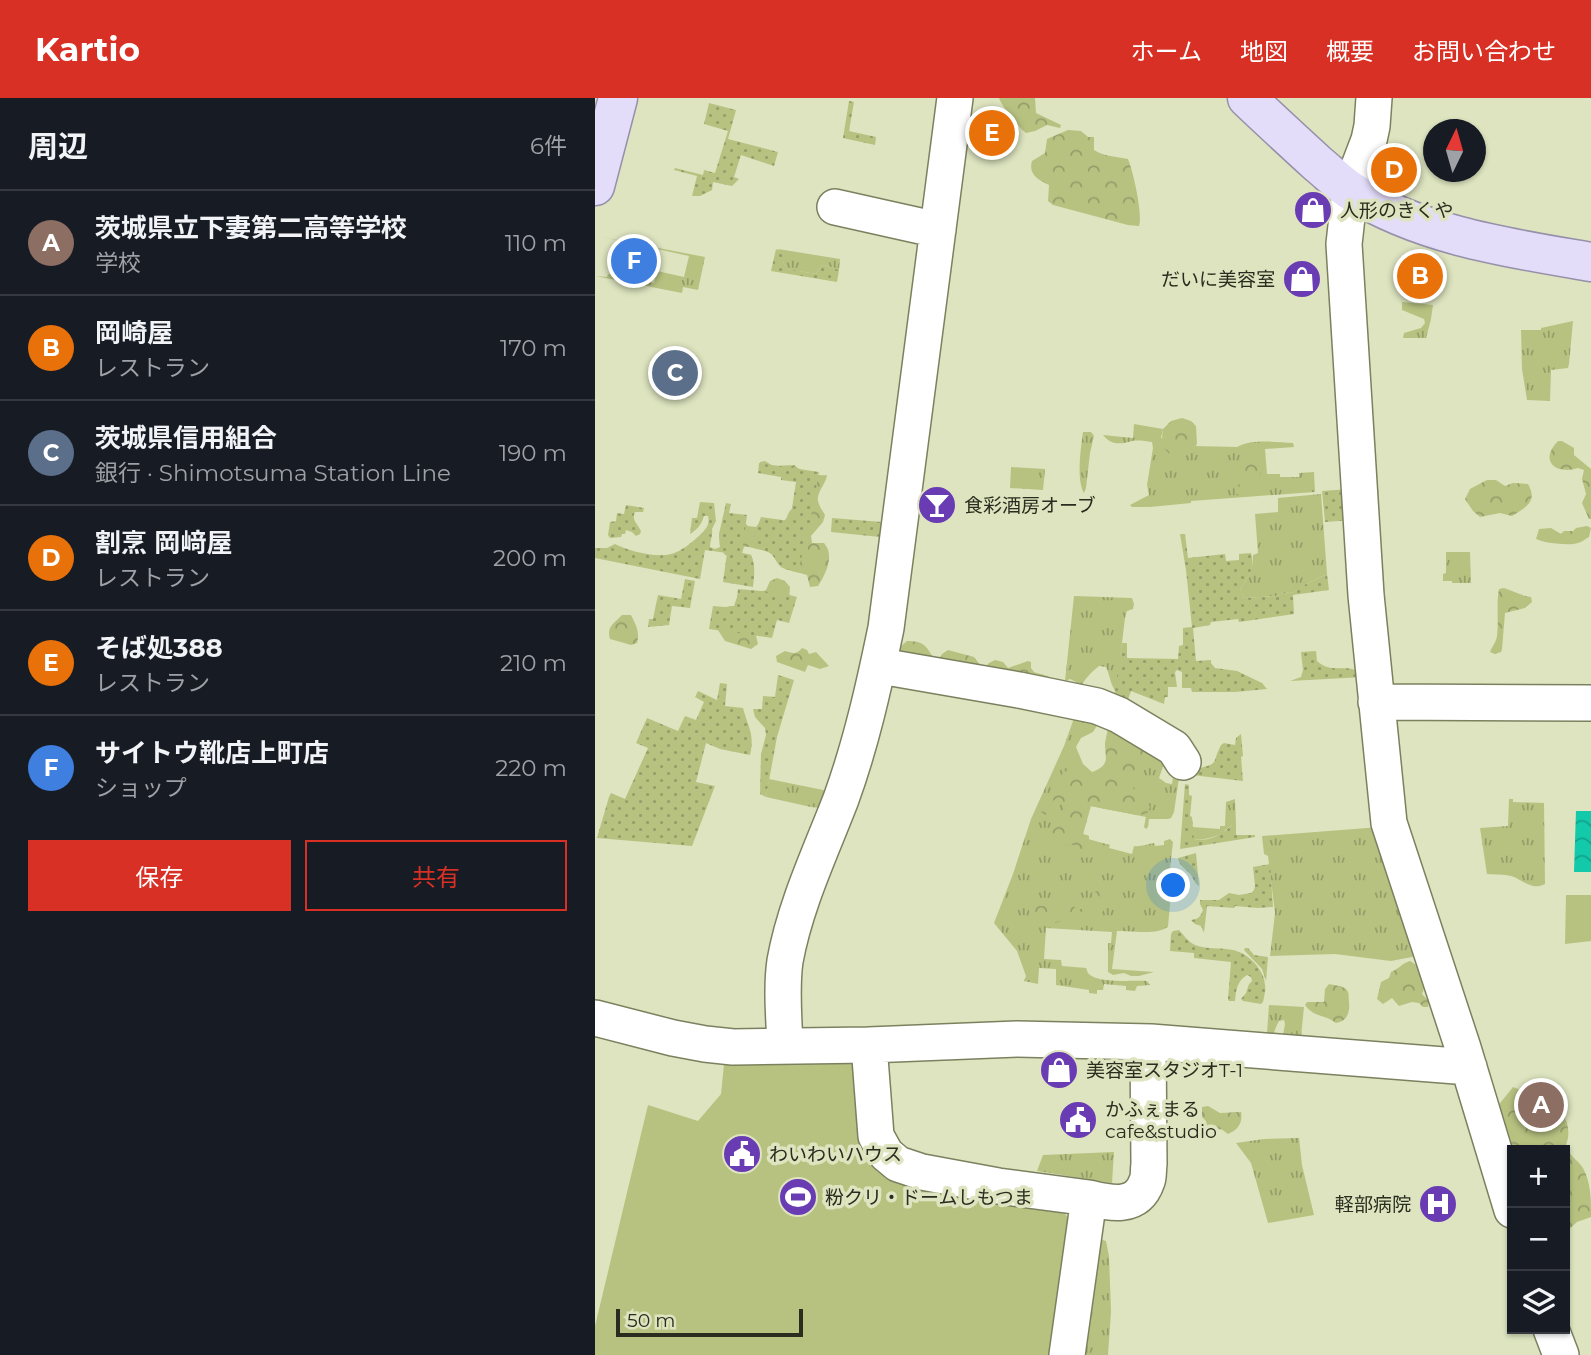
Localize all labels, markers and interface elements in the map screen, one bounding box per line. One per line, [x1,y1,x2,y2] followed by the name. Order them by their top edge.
[35,29,140,69] text: Kartio
[1131,37,1202,66] text: ホーム
[1240,37,1288,66] text: 地図
[1326,37,1374,66] text: 概要
[1412,37,1556,66] text: お問い合わせ
[969,107,1015,159] pin: E
[1423,119,1486,182] north arrow
[28,128,88,165] text: 周辺
[530,132,567,160] text: 6件
[1371,144,1417,196] pin: D
[1292,189,1334,231] shop icon: 人形のきくや
[1340,199,1453,222] place label: 人形のきくや
[95,212,407,244] text: 茨城県立下妻第二高等学校
[42,229,60,257] text: A
[505,229,567,257] text: 110 m
[611,235,657,287] pin: F
[95,249,141,277] text: 学校
[1397,250,1443,302] pin: B
[1281,258,1323,300] shop icon: だいに美容室
[1161,268,1275,291] place label: だいに美容室
[95,317,173,349] text: 岡崎屋
[42,334,60,362] text: B
[500,334,567,362] text: 170 m
[652,347,698,399] pin: C
[95,354,210,382] text: レストラン
[95,422,277,454] text: 茨城県信用組合
[43,439,59,467] text: C
[499,439,567,467] text: 190 m
[95,459,451,487] text: 銀行 · Shimotsuma Station Line
[916,484,958,526] bar icon: 食彩酒房オーブ
[964,494,1096,517] place label: 食彩酒房オーブ
[95,527,232,559] text: 割烹 岡﨑屋
[42,544,61,572] text: D
[493,544,567,572] text: 200 m
[95,564,210,592] text: レストラン
[95,632,223,664] text: そば処388
[43,649,59,677] text: E
[500,649,567,677] text: 210 m
[95,669,210,697] text: レストラン
[95,737,329,769] text: サイトウ靴店上町店
[44,754,58,782] text: F
[495,754,567,782] text: 220 m
[95,774,187,802] text: ショップ
[28,840,291,911] button: 保存
[305,840,567,911] button: 共有
[1156,868,1190,902] your location
[1038,1049,1080,1091] shop icon: 美容室スタジオT-1
[1086,1059,1243,1082] place label: 美容室スタジオT-1
[1518,1079,1564,1131] pin: A
[1105,1098,1217,1143] place label: かふぇまる cafe&studio
[1057,1099,1099,1141] public building icon: かふぇまる cafe&studio
[721,1133,763,1175] public building icon: わいわいハウス
[769,1143,902,1166] place label: わいわいハウス
[1507,1145,1570,1334] map controls
[1507,1145,1570,1208] button: +
[777,1176,819,1218] sports icon: 粉クリ・ドームしもつま
[1417,1183,1459,1225] hospital icon: 軽部病院
[825,1186,1033,1209] place label: 粉クリ・ドームしもつま
[1335,1193,1411,1216] place label: 軽部病院
[1507,1208,1570,1271] button: −
[1507,1271,1570,1334] button: layers
[616,1306,803,1338] scale bar
[627,1309,675,1332] text: 50 m

